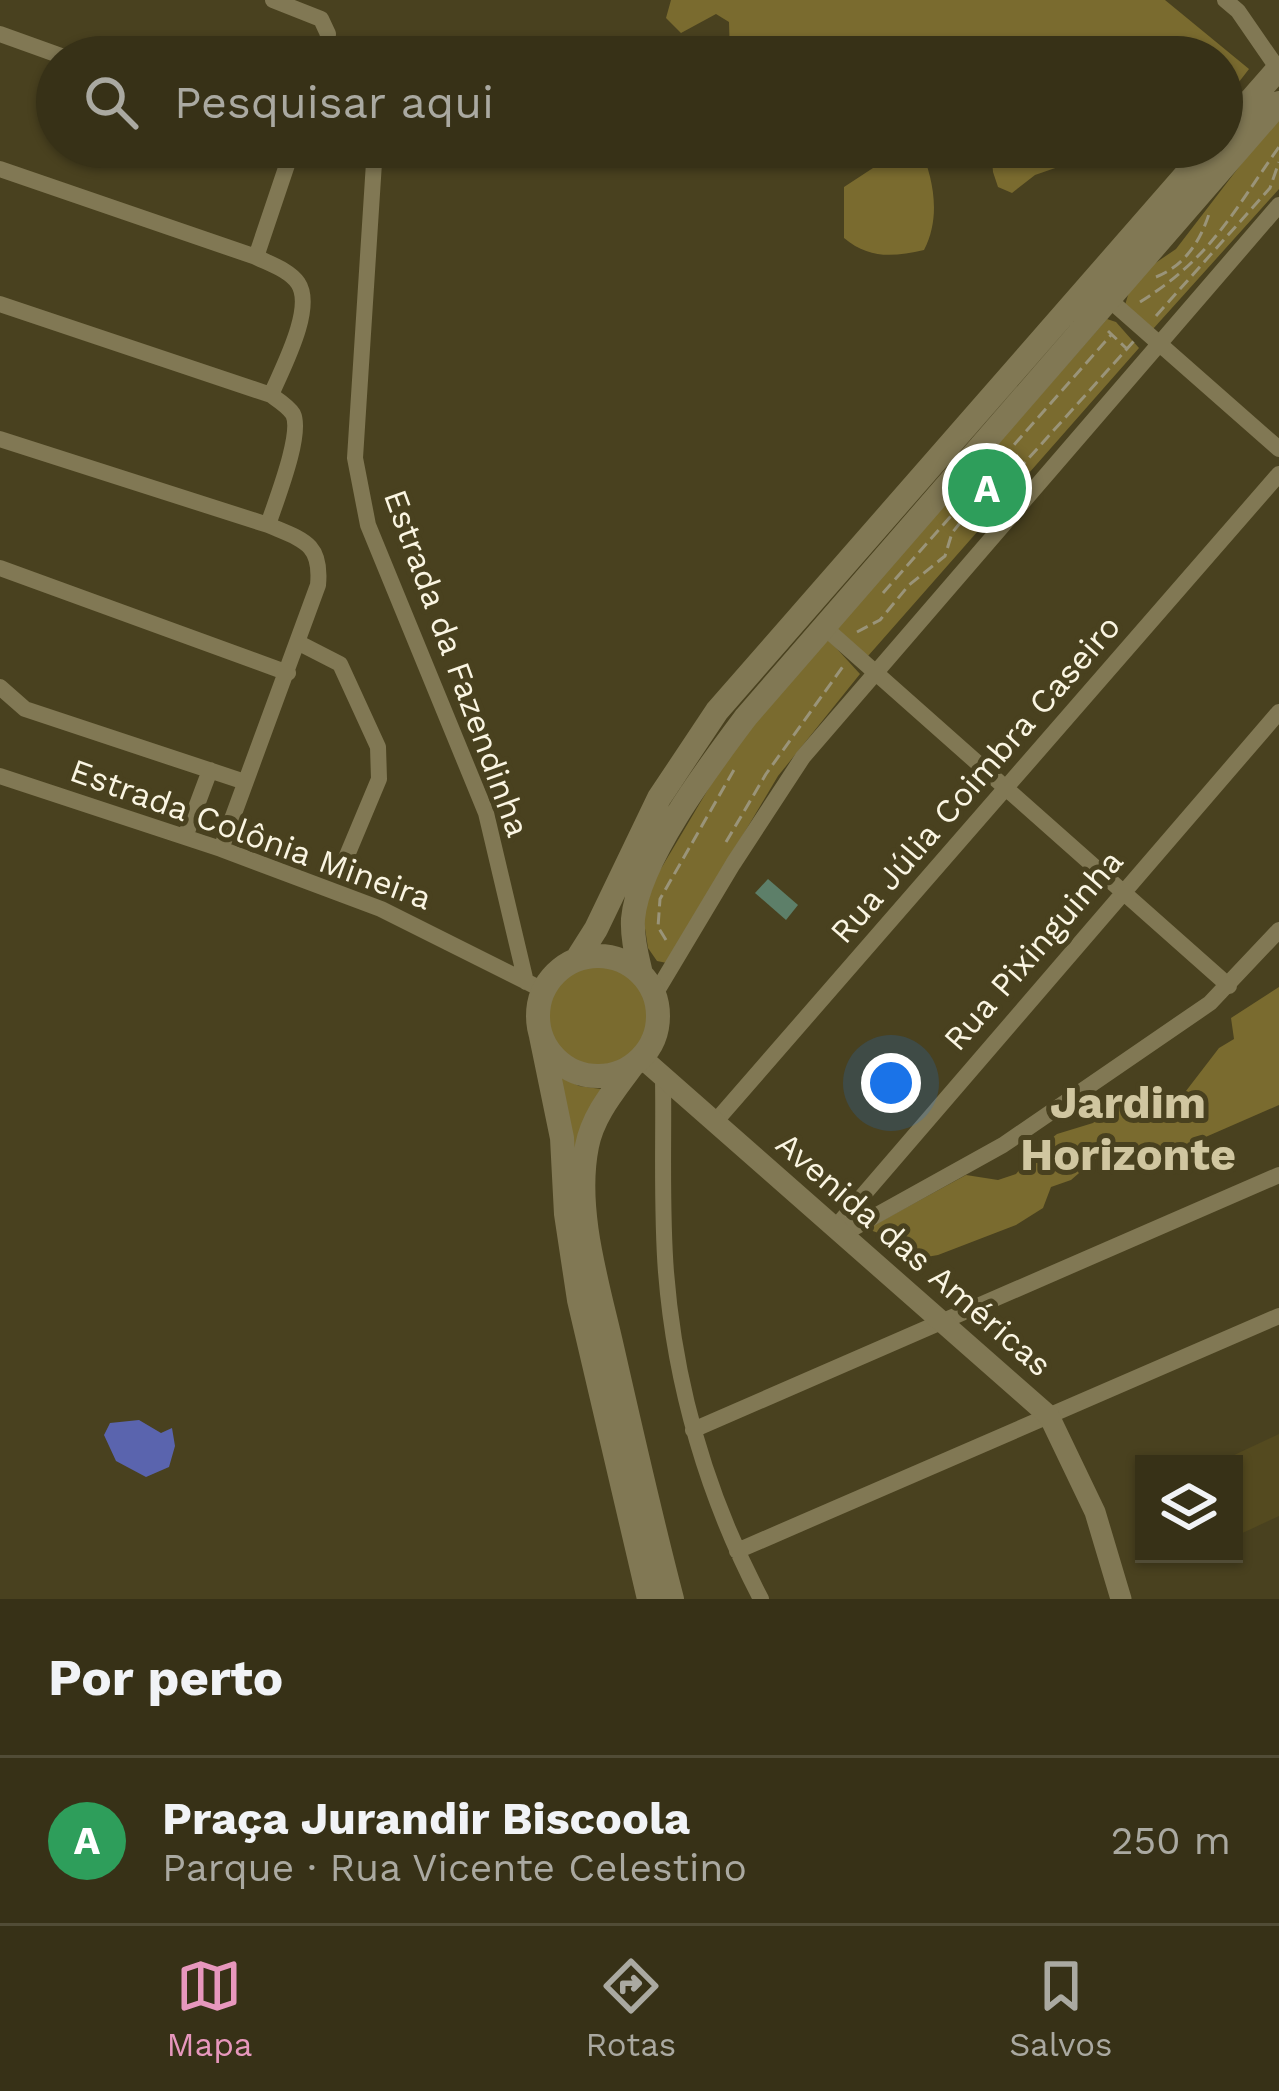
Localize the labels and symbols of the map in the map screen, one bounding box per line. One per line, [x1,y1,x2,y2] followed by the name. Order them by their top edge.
[948,443,1026,533] pin: A
[376,484,538,842] street label: Estrada da Fazendinha
[822,607,1128,951] street label: Rua Júlia Coimbra Caseiro
[65,750,437,918] street label: Estrada Colônia Mineira
[935,842,1131,1058] street label: Rua Pixinguinha
[861,1053,921,1113] your location
[1020,1076,1236,1181] district label: Jardim Horizonte
[768,1124,1060,1384] street label: Avenida das Américas

